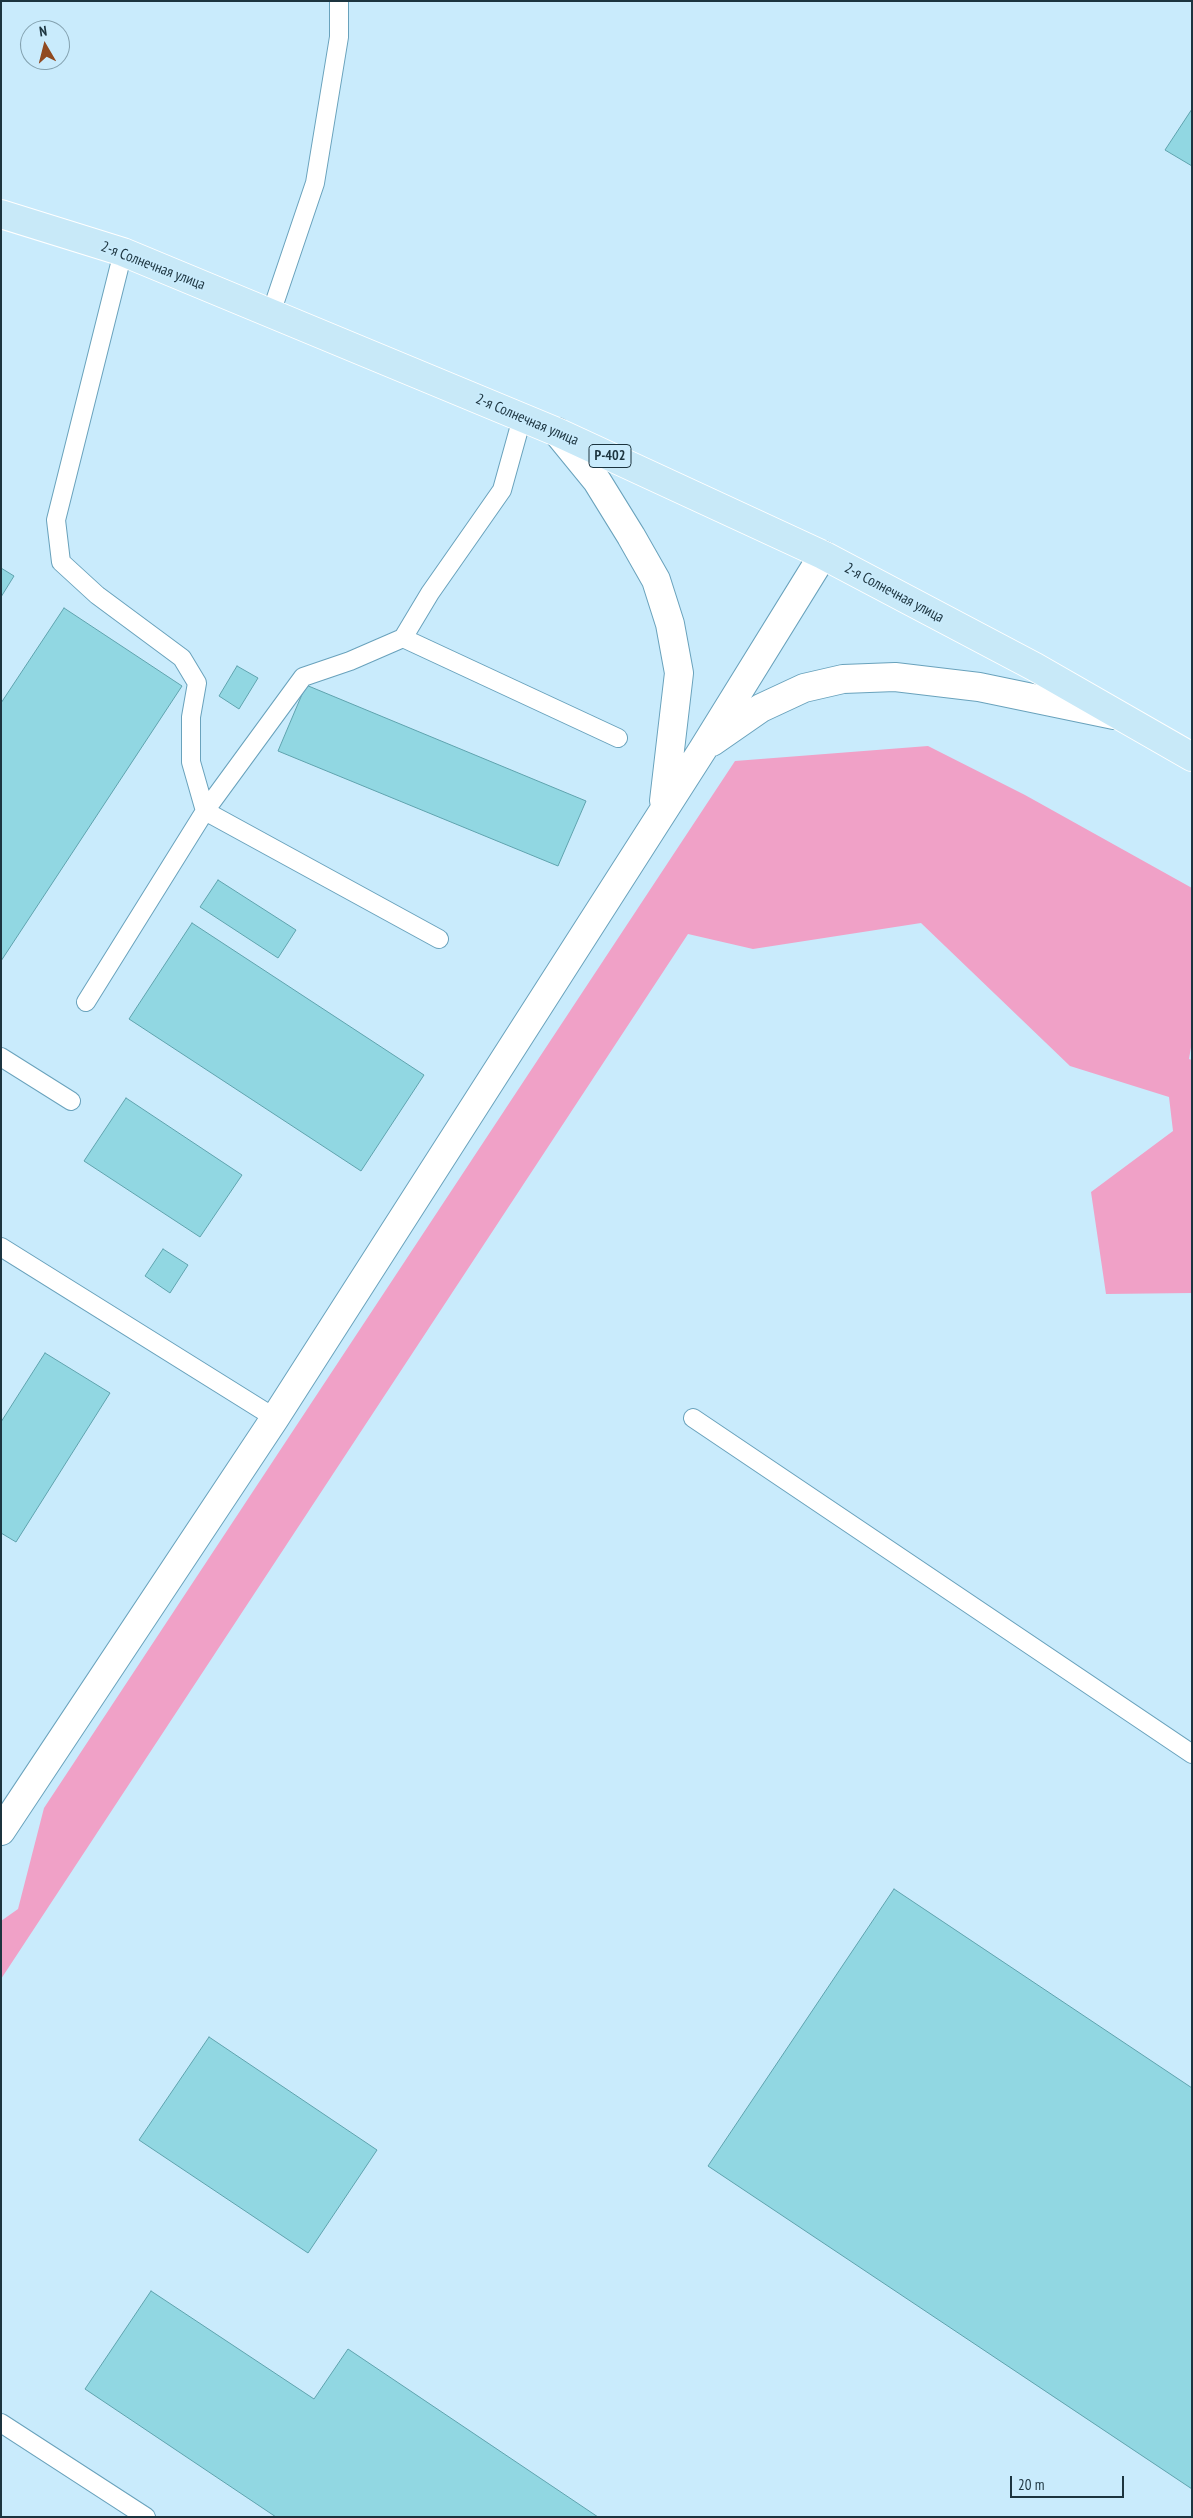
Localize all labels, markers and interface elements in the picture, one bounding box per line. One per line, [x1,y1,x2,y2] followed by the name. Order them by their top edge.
[20,20,70,70] north arrow
[38,22,48,41] text: N
[98,238,208,294] street label: 2-я Солнечная улица
[473,390,581,450] street label: 2-я Солнечная улица
[589,444,631,468] road number: Р-402
[841,559,947,627] street label: 2-я Солнечная улица
[1013,2466,1127,2498] scale bar
[1018,2475,1044,2494] text: 20 m

